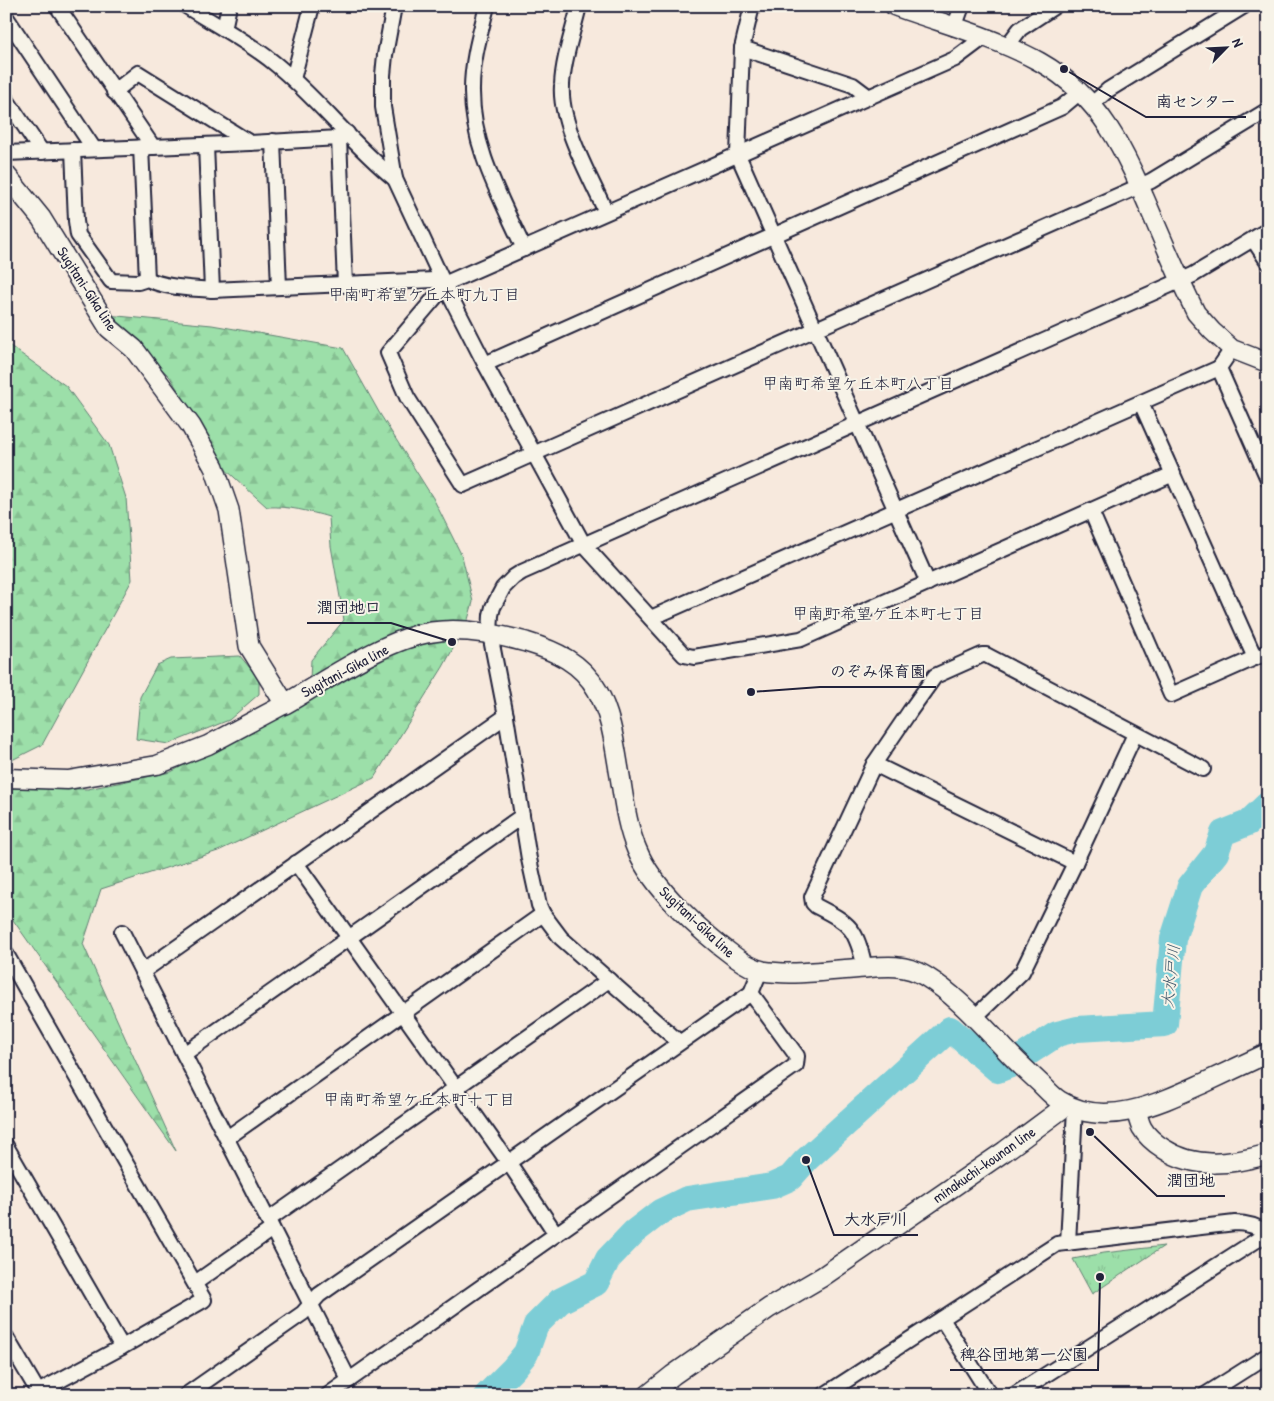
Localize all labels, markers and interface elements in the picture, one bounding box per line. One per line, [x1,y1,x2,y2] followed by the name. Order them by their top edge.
[1202,22,1252,72] north arrow
[1228,35,1249,50] text: N
[1146,86,1246,117] callout: 南センター
[1156,90,1236,112] text: 南センター
[52,243,122,335] street label: Sugitani-Gika line
[328,283,520,305] district label: 甲南町希望ケ丘本町九丁目
[762,372,954,394] district label: 甲南町希望ケ丘本町八丁目
[307,592,391,623] callout: 潤団地口
[317,596,381,618] text: 潤団地口
[792,602,984,624] district label: 甲南町希望ケ丘本町七丁目
[297,639,392,702] street label: Sugitani-Gika line
[820,656,936,687] callout: のぞみ保育園
[830,660,926,682] text: のぞみ保育園
[655,881,740,962] street label: Sugitani-Gika line
[1156,943,1184,1009] water label: 大水戸川
[323,1088,515,1110] district label: 甲南町希望ケ丘本町十丁目
[928,1121,1039,1208] street label: minakuchi-kounan line
[1157,1165,1225,1196] callout: 潤団地
[1167,1169,1215,1191] text: 潤団地
[834,1204,918,1235] callout: 大水戸川
[844,1208,908,1230] text: 大水戸川
[950,1339,1098,1370] callout: 稗谷団地第一公園
[960,1343,1088,1365] text: 稗谷団地第一公園

